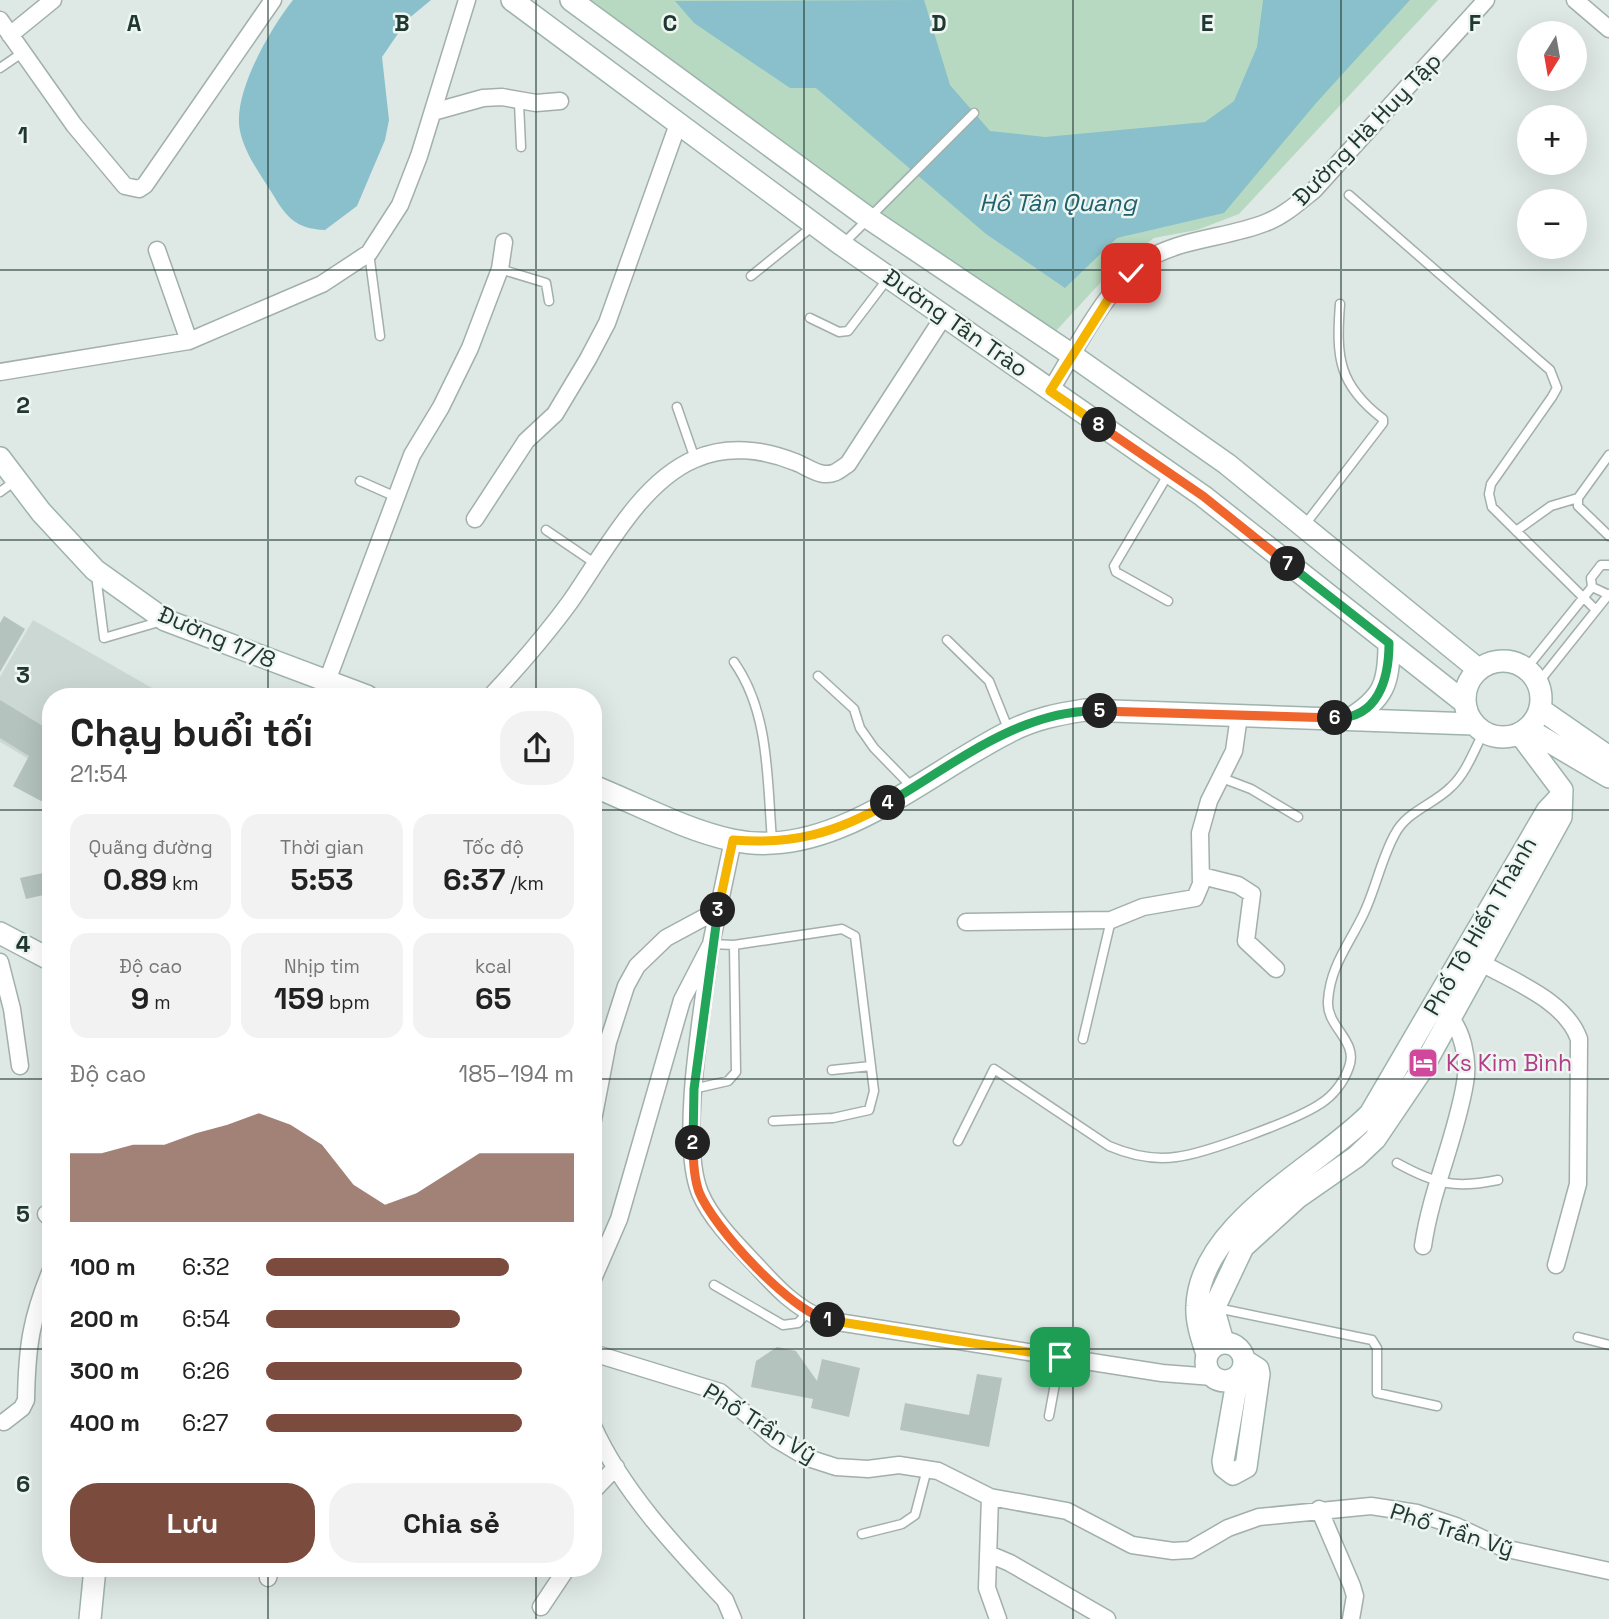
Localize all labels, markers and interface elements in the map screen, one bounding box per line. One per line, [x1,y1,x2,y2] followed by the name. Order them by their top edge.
[127,8,142,38] text: A
[394,8,410,38] text: B
[663,8,677,38] text: C
[931,8,947,38] text: D
[1201,8,1213,38] text: E
[1469,8,1481,38] text: F
[1517,21,1587,91] north arrow
[1517,21,1587,259] map controls
[1286,46,1448,212] street label: Đường Hà Huy Tập
[1517,105,1587,175] button: +
[18,120,28,150] text: 1
[979,187,1138,218] water label: Hồ Tân Quang
[1517,189,1587,259] button: −
[1101,243,1161,303] pin
[1112,254,1150,292] icon: check
[878,262,1034,384] street label: Đường Tân Trào
[16,390,30,420] text: 2
[1082,408,1116,442] pin: 8
[1093,412,1104,437] text: 8
[1270,546,1306,582] pin: 7
[1282,551,1293,576] text: 7
[154,599,280,675] street label: Đường 17/8
[16,660,30,690] text: 3
[1082,694,1118,728] pin: 5
[1094,698,1105,723] text: 5
[1318,700,1352,736] pin: 6
[1329,705,1340,730] text: 6
[70,709,313,757] text: Chạy buổi tối
[500,711,574,785] button: share
[70,759,127,789] text: 21:54
[870,786,906,820] pin: 4
[881,790,894,815] text: 4
[1417,831,1543,1021] street label: Phố Tô Hiến Thành
[89,835,213,860] text: Quãng đường
[280,835,364,860] text: Thời gian
[463,835,524,860] text: Tốc độ
[103,860,167,899] text: 0.89
[290,860,354,899] text: 5:53
[443,860,505,899] text: 6:37
[167,871,199,896] text: km
[505,871,544,896] text: /km
[700,892,736,928] pin: 3
[712,897,723,922] text: 3
[16,929,31,959] text: 4
[119,954,182,979] text: Độ cao
[284,954,360,979] text: Nhịp tim
[475,954,512,979] text: kcal
[131,979,149,1018] text: 9
[274,979,324,1018] text: 159
[475,979,512,1018] text: 65
[149,990,171,1015] text: m
[324,990,370,1015] text: bpm
[1406,1046,1440,1080] hotel icon: Ks Kim Bình
[1446,1048,1572,1078] place label: Ks Kim Bình
[70,1059,146,1089] text: Độ cao
[459,1059,574,1089] text: 185–194 m
[676,1126,710,1160] pin: 2
[687,1130,698,1155] text: 2
[16,1199,30,1229] text: 5
[70,1252,136,1282] text: 100 m
[182,1252,230,1282] text: 6:32
[810,1302,846,1338] pin: 1
[70,1304,139,1334] text: 200 m
[182,1304,230,1334] text: 6:54
[823,1307,832,1332] text: 1
[1030,1327,1090,1387] pin
[1041,1338,1079,1376] icon: arrive
[70,1356,139,1386] text: 300 m
[182,1356,230,1386] text: 6:26
[698,1376,822,1470] street label: Phố Trần Vỹ
[70,1408,140,1438] text: 400 m
[182,1408,229,1438] text: 6:27
[16,1469,30,1499] text: 6
[70,1483,315,1563] button: Lưu
[329,1483,574,1563] button: Chia sẻ
[1386,1496,1518,1564] street label: Phố Trần Vỹ

